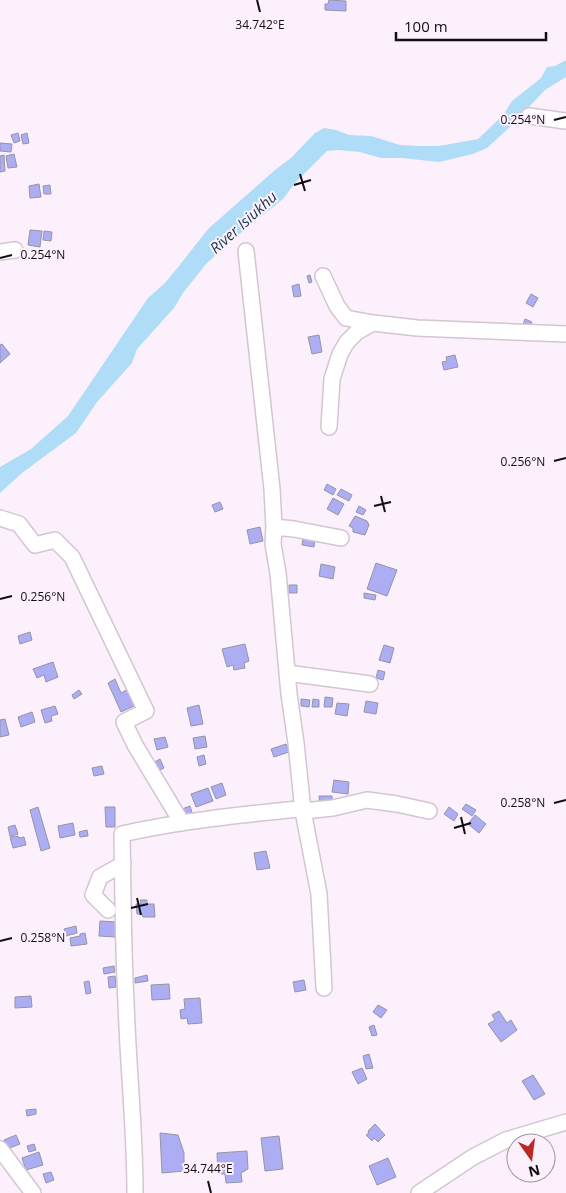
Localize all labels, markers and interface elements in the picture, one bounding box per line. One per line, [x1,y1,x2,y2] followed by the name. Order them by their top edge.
[396,10,546,42] scale bar
[235,16,285,33] text: 34.742°E
[404,16,448,36] text: 100 m
[501,111,545,128] text: 0.254°N
[205,186,281,258] water label: River Isiukhu
[21,246,65,263] text: 0.254°N
[501,453,545,470] text: 0.256°N
[21,588,65,605] text: 0.256°N
[501,794,545,811] text: 0.258°N
[21,929,65,946] text: 0.258°N
[506,1133,556,1183] north arrow
[183,1160,233,1177] text: 34.744°E
[526,1161,542,1182] text: N

